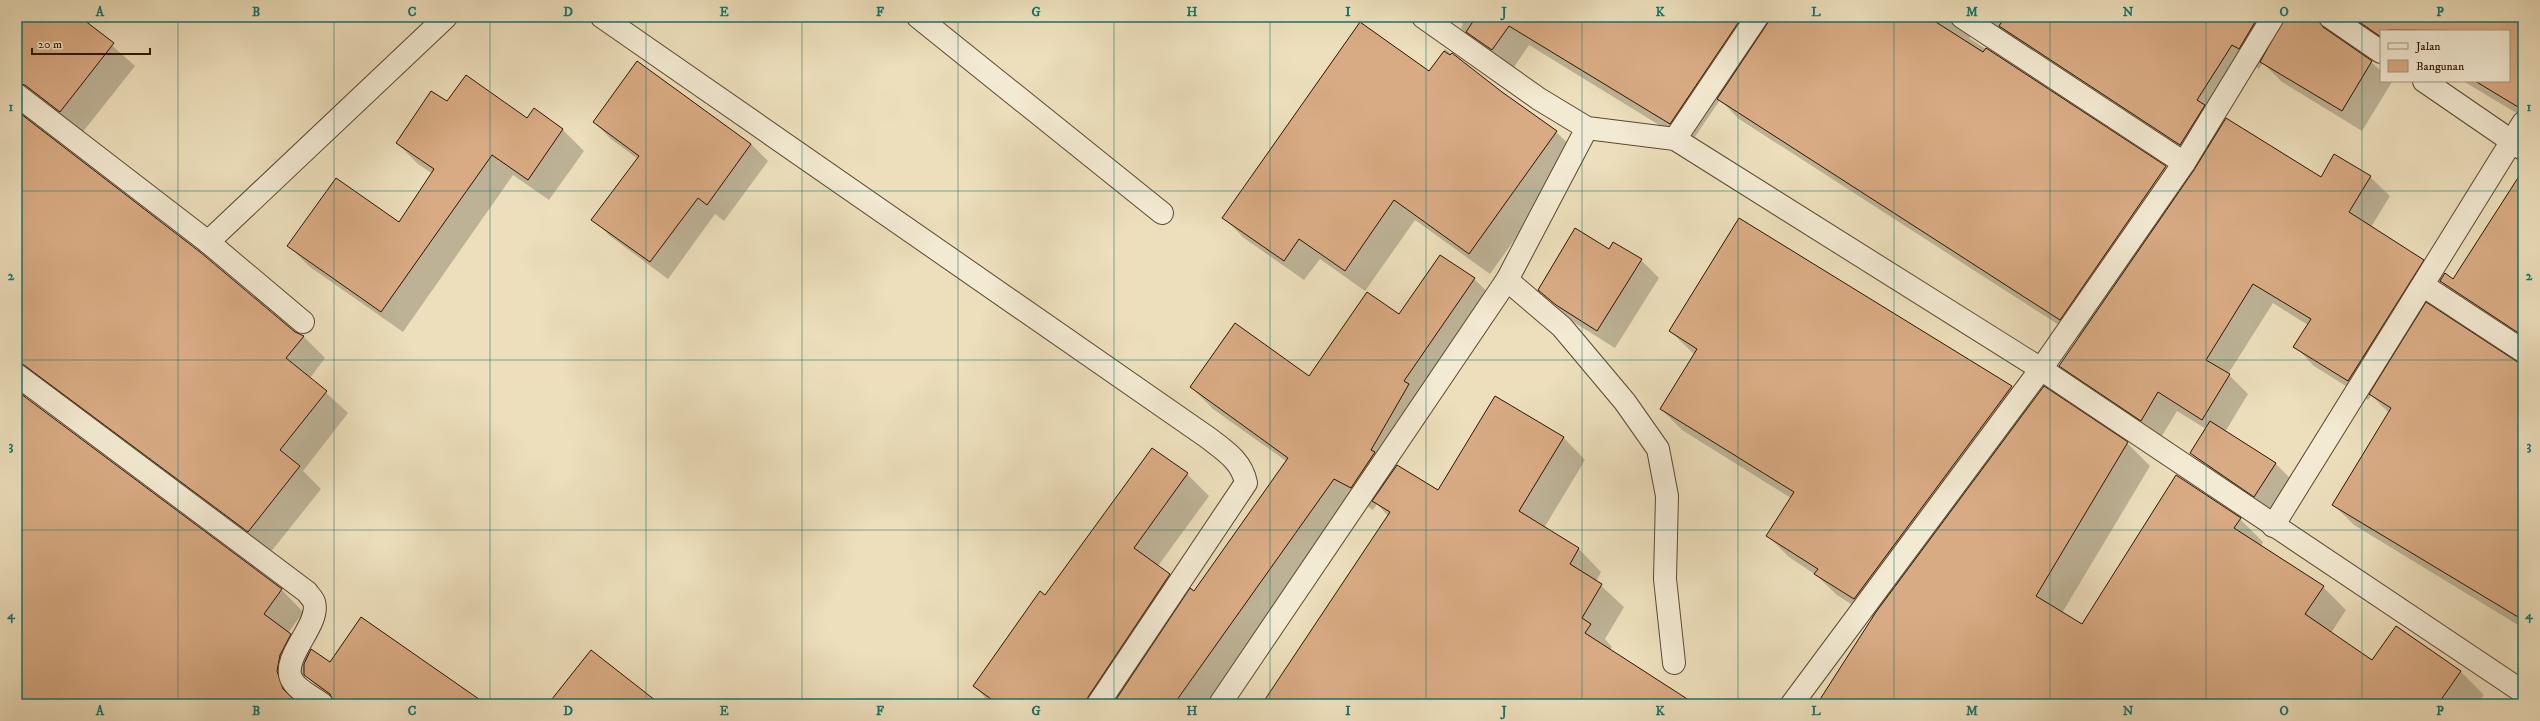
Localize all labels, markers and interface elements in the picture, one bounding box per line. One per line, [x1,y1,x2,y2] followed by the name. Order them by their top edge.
[95,4,105,20] text: A
[252,4,260,20] text: B
[408,4,417,20] text: C
[563,4,573,20] text: D
[719,4,729,20] text: E
[876,4,885,20] text: F
[1031,4,1041,20] text: G
[1187,4,1198,20] text: H
[1345,4,1351,20] text: I
[1499,4,1507,21] text: J
[1655,4,1665,20] text: K
[1811,4,1821,20] text: L
[1966,4,1978,20] text: M
[2123,4,2134,20] text: N
[2279,4,2289,20] text: O
[2436,4,2444,20] text: P
[32,30,150,56] scale bar
[2380,30,2510,82] legend
[38,37,62,52] text: 20 m
[2415,39,2441,54] text: Jalan
[2416,59,2465,74] text: Bangunan
[9,99,14,115] text: 1
[2527,99,2532,115] text: 1
[8,268,15,284] text: 2
[2526,268,2533,284] text: 2
[9,438,14,454] text: 3
[2527,438,2532,454] text: 3
[6,607,15,624] text: 4
[2524,607,2533,624] text: 4
[95,703,105,719] text: A
[252,703,260,719] text: B
[408,703,417,719] text: C
[563,703,573,719] text: D
[719,703,729,719] text: E
[876,703,885,719] text: F
[1031,703,1041,719] text: G
[1187,703,1198,719] text: H
[1345,703,1351,719] text: I
[1499,703,1507,720] text: J
[1655,703,1665,719] text: K
[1811,703,1821,719] text: L
[1966,703,1978,719] text: M
[2123,703,2134,719] text: N
[2279,703,2289,719] text: O
[2436,703,2444,719] text: P

